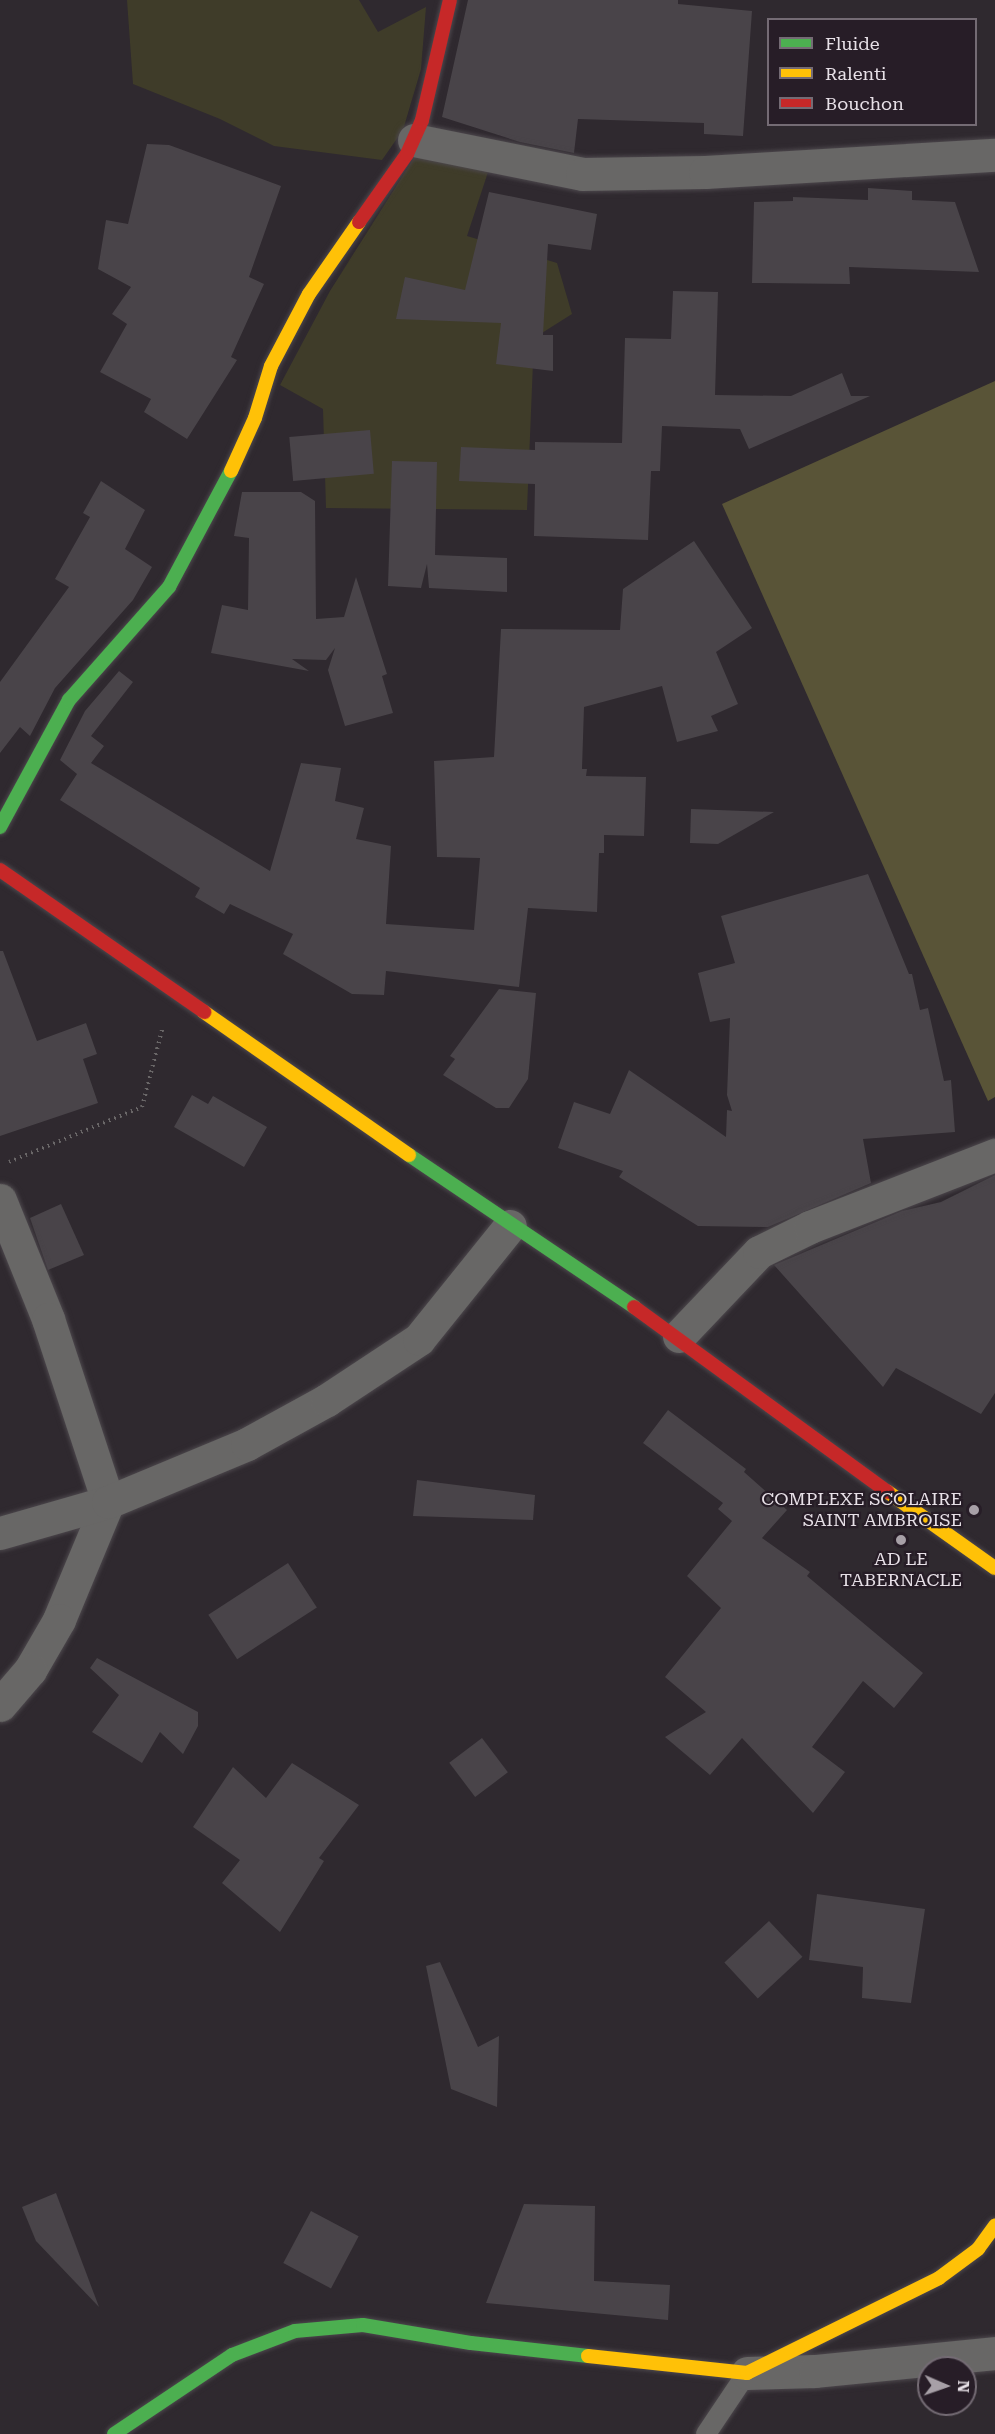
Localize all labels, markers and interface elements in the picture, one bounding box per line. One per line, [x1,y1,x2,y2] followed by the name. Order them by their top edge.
[767,18,977,126] legend
[825,33,880,54] text: Fluide
[825,63,887,84] text: Ralenti
[825,93,904,114] text: Bouchon
[761,1489,962,1532] place label: COMPLEXE SCOLAIRE SAINT AMBROISE
[967,1503,981,1517] marker: COMPLEXE SCOLAIRE SAINT AMBROISE
[894,1533,908,1547] marker: AD LE TABERNACLE
[840,1549,962,1592] place label: AD LE TABERNACLE
[917,2356,977,2416] north arrow
[954,2380,973,2393] text: N

